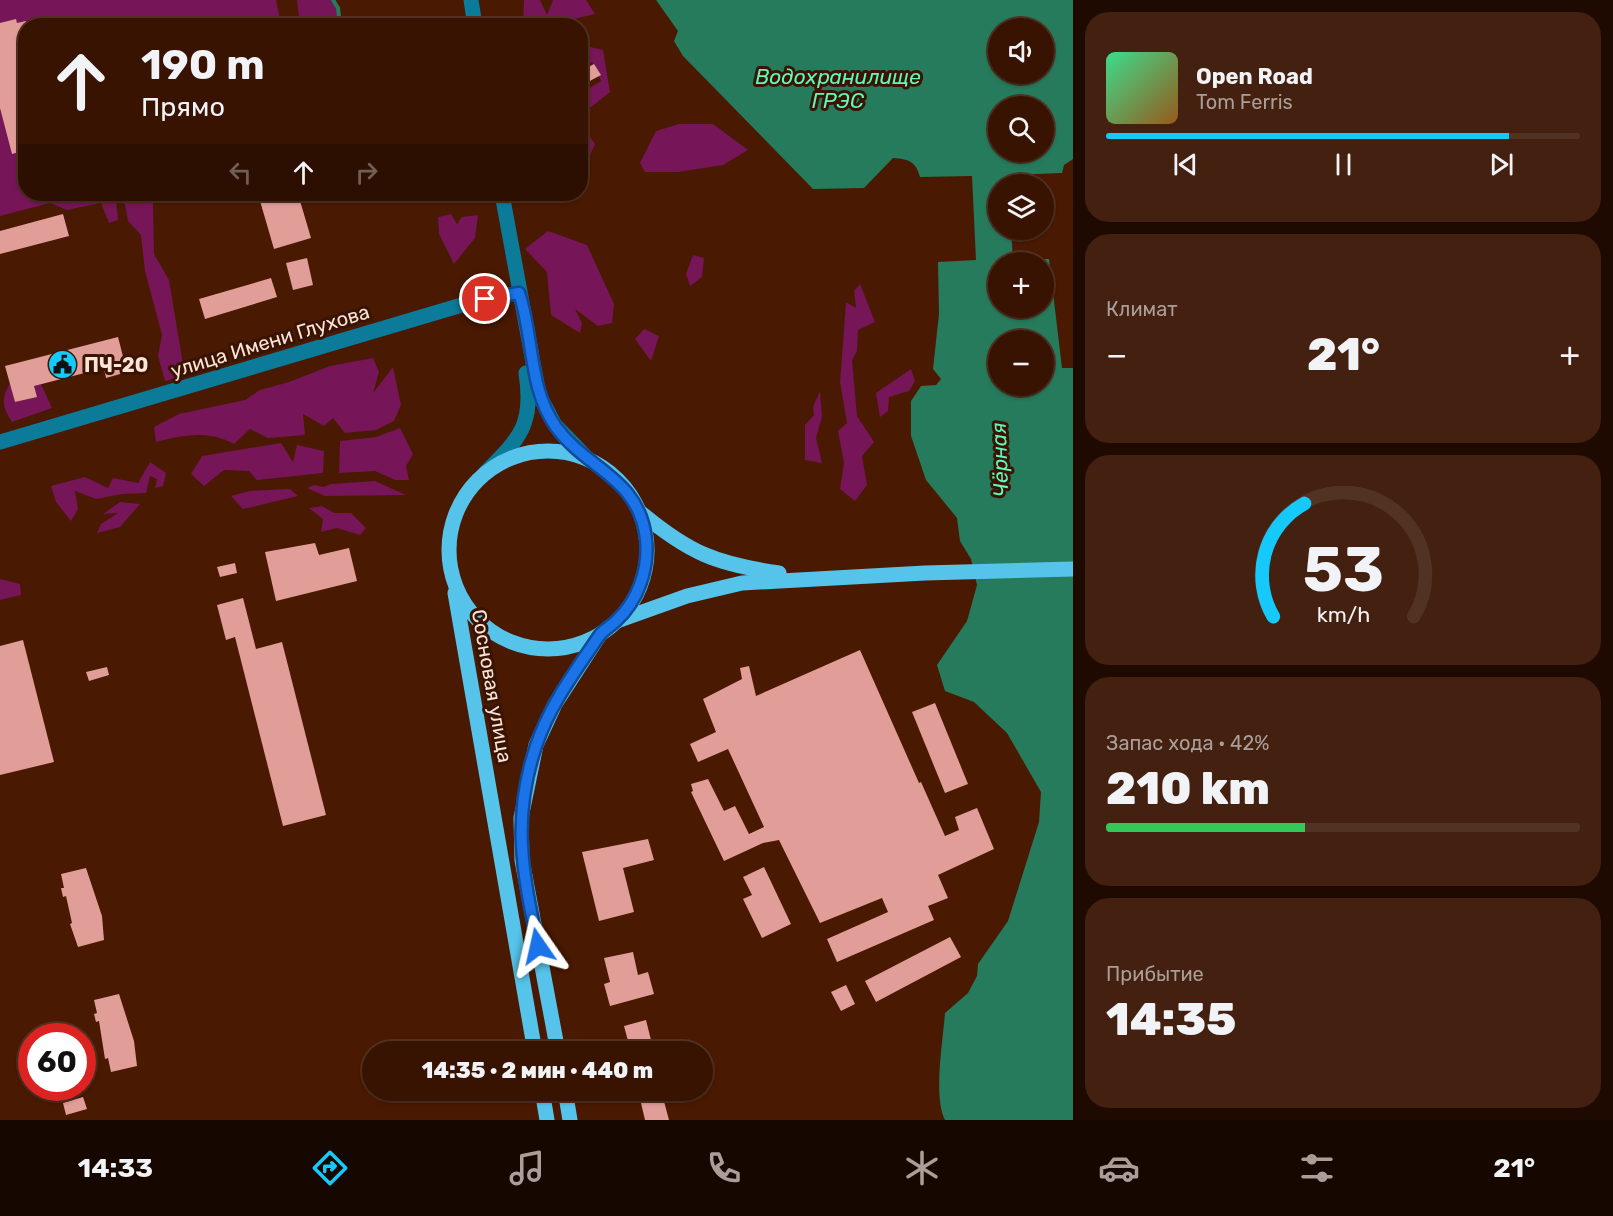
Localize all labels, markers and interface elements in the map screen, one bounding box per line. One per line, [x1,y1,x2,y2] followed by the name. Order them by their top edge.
[988,18,1054,396] map controls
[988,18,1054,84] button: sound
[141,40,265,90] text: 190 m
[42,42,120,120] icon: ahead
[1196,63,1313,90] text: Open Road
[755,64,921,113] water label: Водохранилище ГРЭС
[1196,90,1293,114] text: Tom Ferris
[141,91,225,123] text: Прямо
[988,96,1054,162] button: search
[1169,148,1202,181] icon: previous
[1327,148,1360,181] icon: pause
[1485,148,1518,181] icon: next
[224,156,257,189] icon: left
[287,156,320,189] icon: ahead
[350,156,383,189] icon: right
[988,174,1054,240] button: layers
[988,252,1054,318] button: +
[459,273,510,324] pin
[468,282,501,315] icon: arrive
[1106,297,1178,321] text: Климат
[168,299,372,383] street label: улица Имени Глухова
[1307,328,1380,381] text: 21°
[988,330,1054,396] button: −
[1106,335,1127,374] text: −
[1559,335,1580,374] text: +
[47,349,79,381] public building icon: ПЧ-20
[84,353,148,377] place label: ПЧ-20
[986,422,1013,498] water label: Чёрная
[1302,533,1384,607] text: 53
[1316,602,1370,627] text: km/h
[467,608,517,764] street label: Сосновая улица
[1106,731,1269,755] text: Запас хода · 42%
[1106,762,1270,815] text: 210 km
[506,914,570,978] position arrow
[1106,962,1204,986] text: Прибытие
[1106,993,1236,1046] text: 14:35
[18,1023,96,1101] speed limit sign: 60
[422,1057,653,1084] text: 14:35 · 2 мин · 440 m
[309,1147,351,1189] icon: directions
[506,1147,548,1189] icon: music
[703,1147,745,1189] icon: phone
[901,1147,943,1189] icon: climate
[1098,1147,1140,1189] icon: car
[1296,1147,1338,1189] icon: filters
[78,1152,153,1184] text: 14:33
[1493,1152,1535,1184] text: 21°

